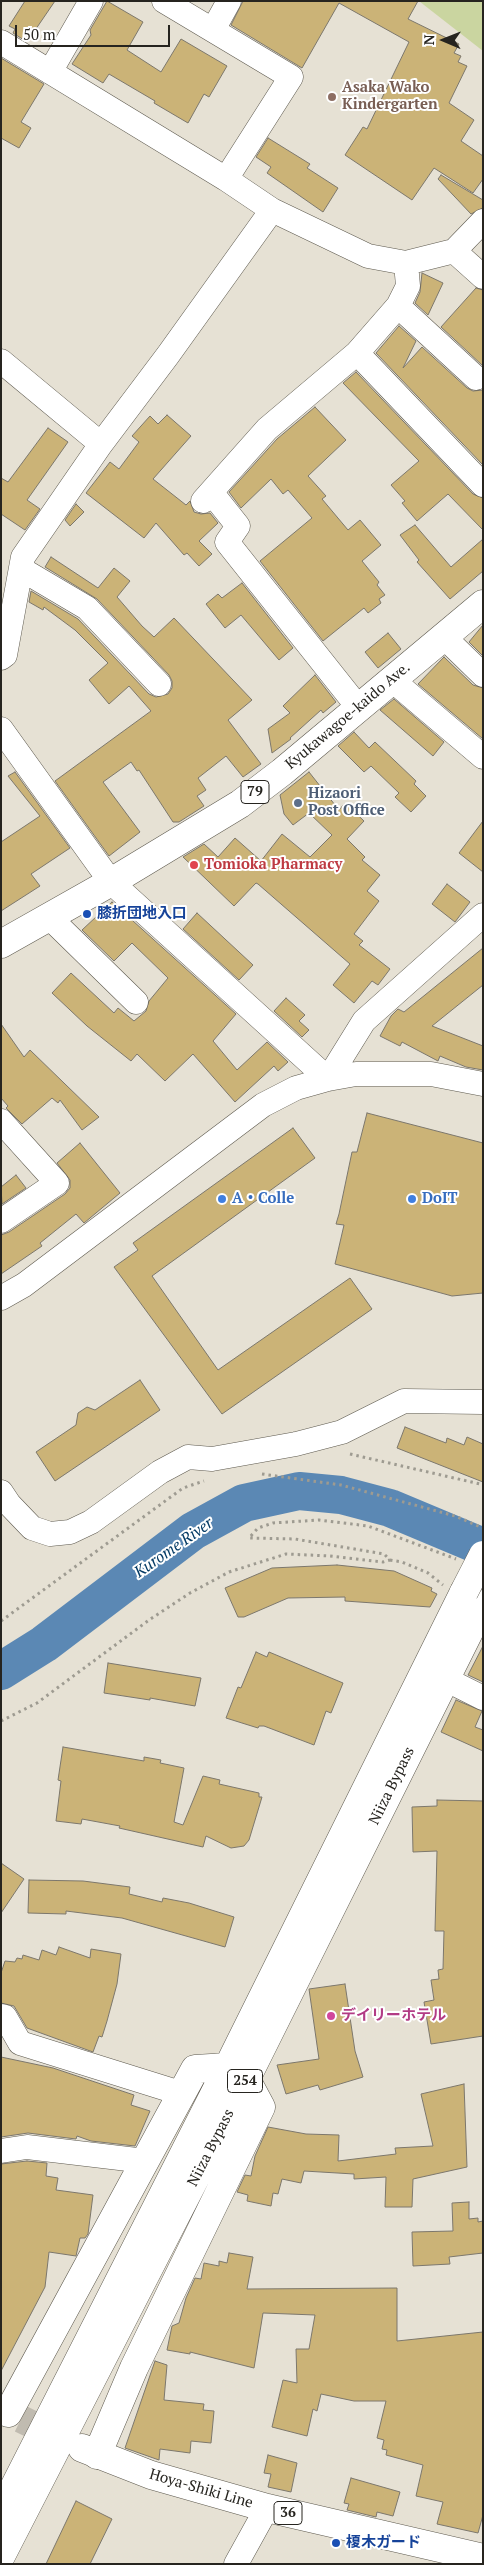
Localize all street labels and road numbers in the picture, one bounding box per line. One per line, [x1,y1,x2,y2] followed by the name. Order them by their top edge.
[282,659,414,773] street label: Kyukawagoe-kaido Ave.
[241,780,269,804] road number: 79
[365,1744,419,1828] street label: Niiza Bypass
[228,2070,262,2092] road number: 254
[184,2106,238,2190] street label: Niiza Bypass
[147,2466,255,2512] street label: Hoya-Shiki Line
[274,2502,302,2524] road number: 36

